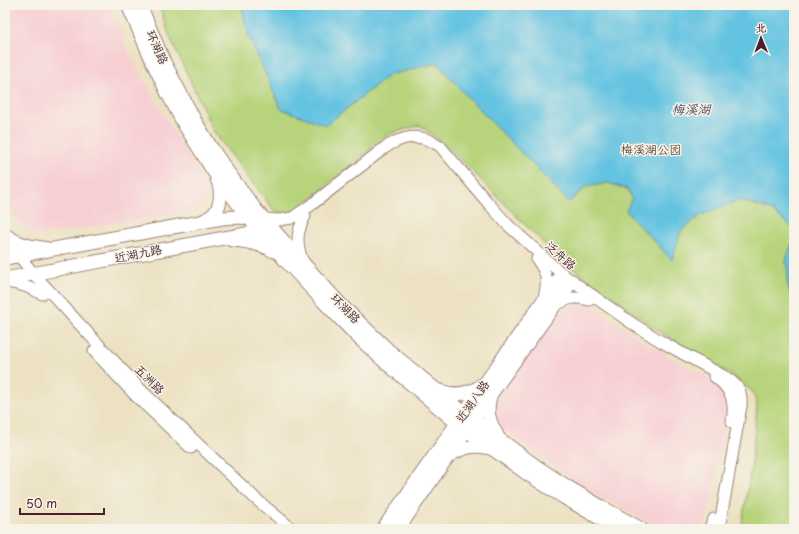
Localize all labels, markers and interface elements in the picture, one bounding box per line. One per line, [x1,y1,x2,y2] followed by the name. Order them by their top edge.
[741,18,781,58] north arrow
[755,19,766,36] text: 北
[142,27,174,67] street label: 环湖路
[671,99,712,118] water label: 梅溪湖
[621,140,681,158] park label: 梅溪湖公园
[542,236,580,274] street label: 泛舟路
[113,240,163,266] street label: 近湖九路
[327,289,365,327] street label: 环湖路
[131,360,169,398] street label: 五洲路
[451,376,493,426] street label: 近湖八路
[20,490,104,516] scale bar
[26,494,57,512] text: 50 m

